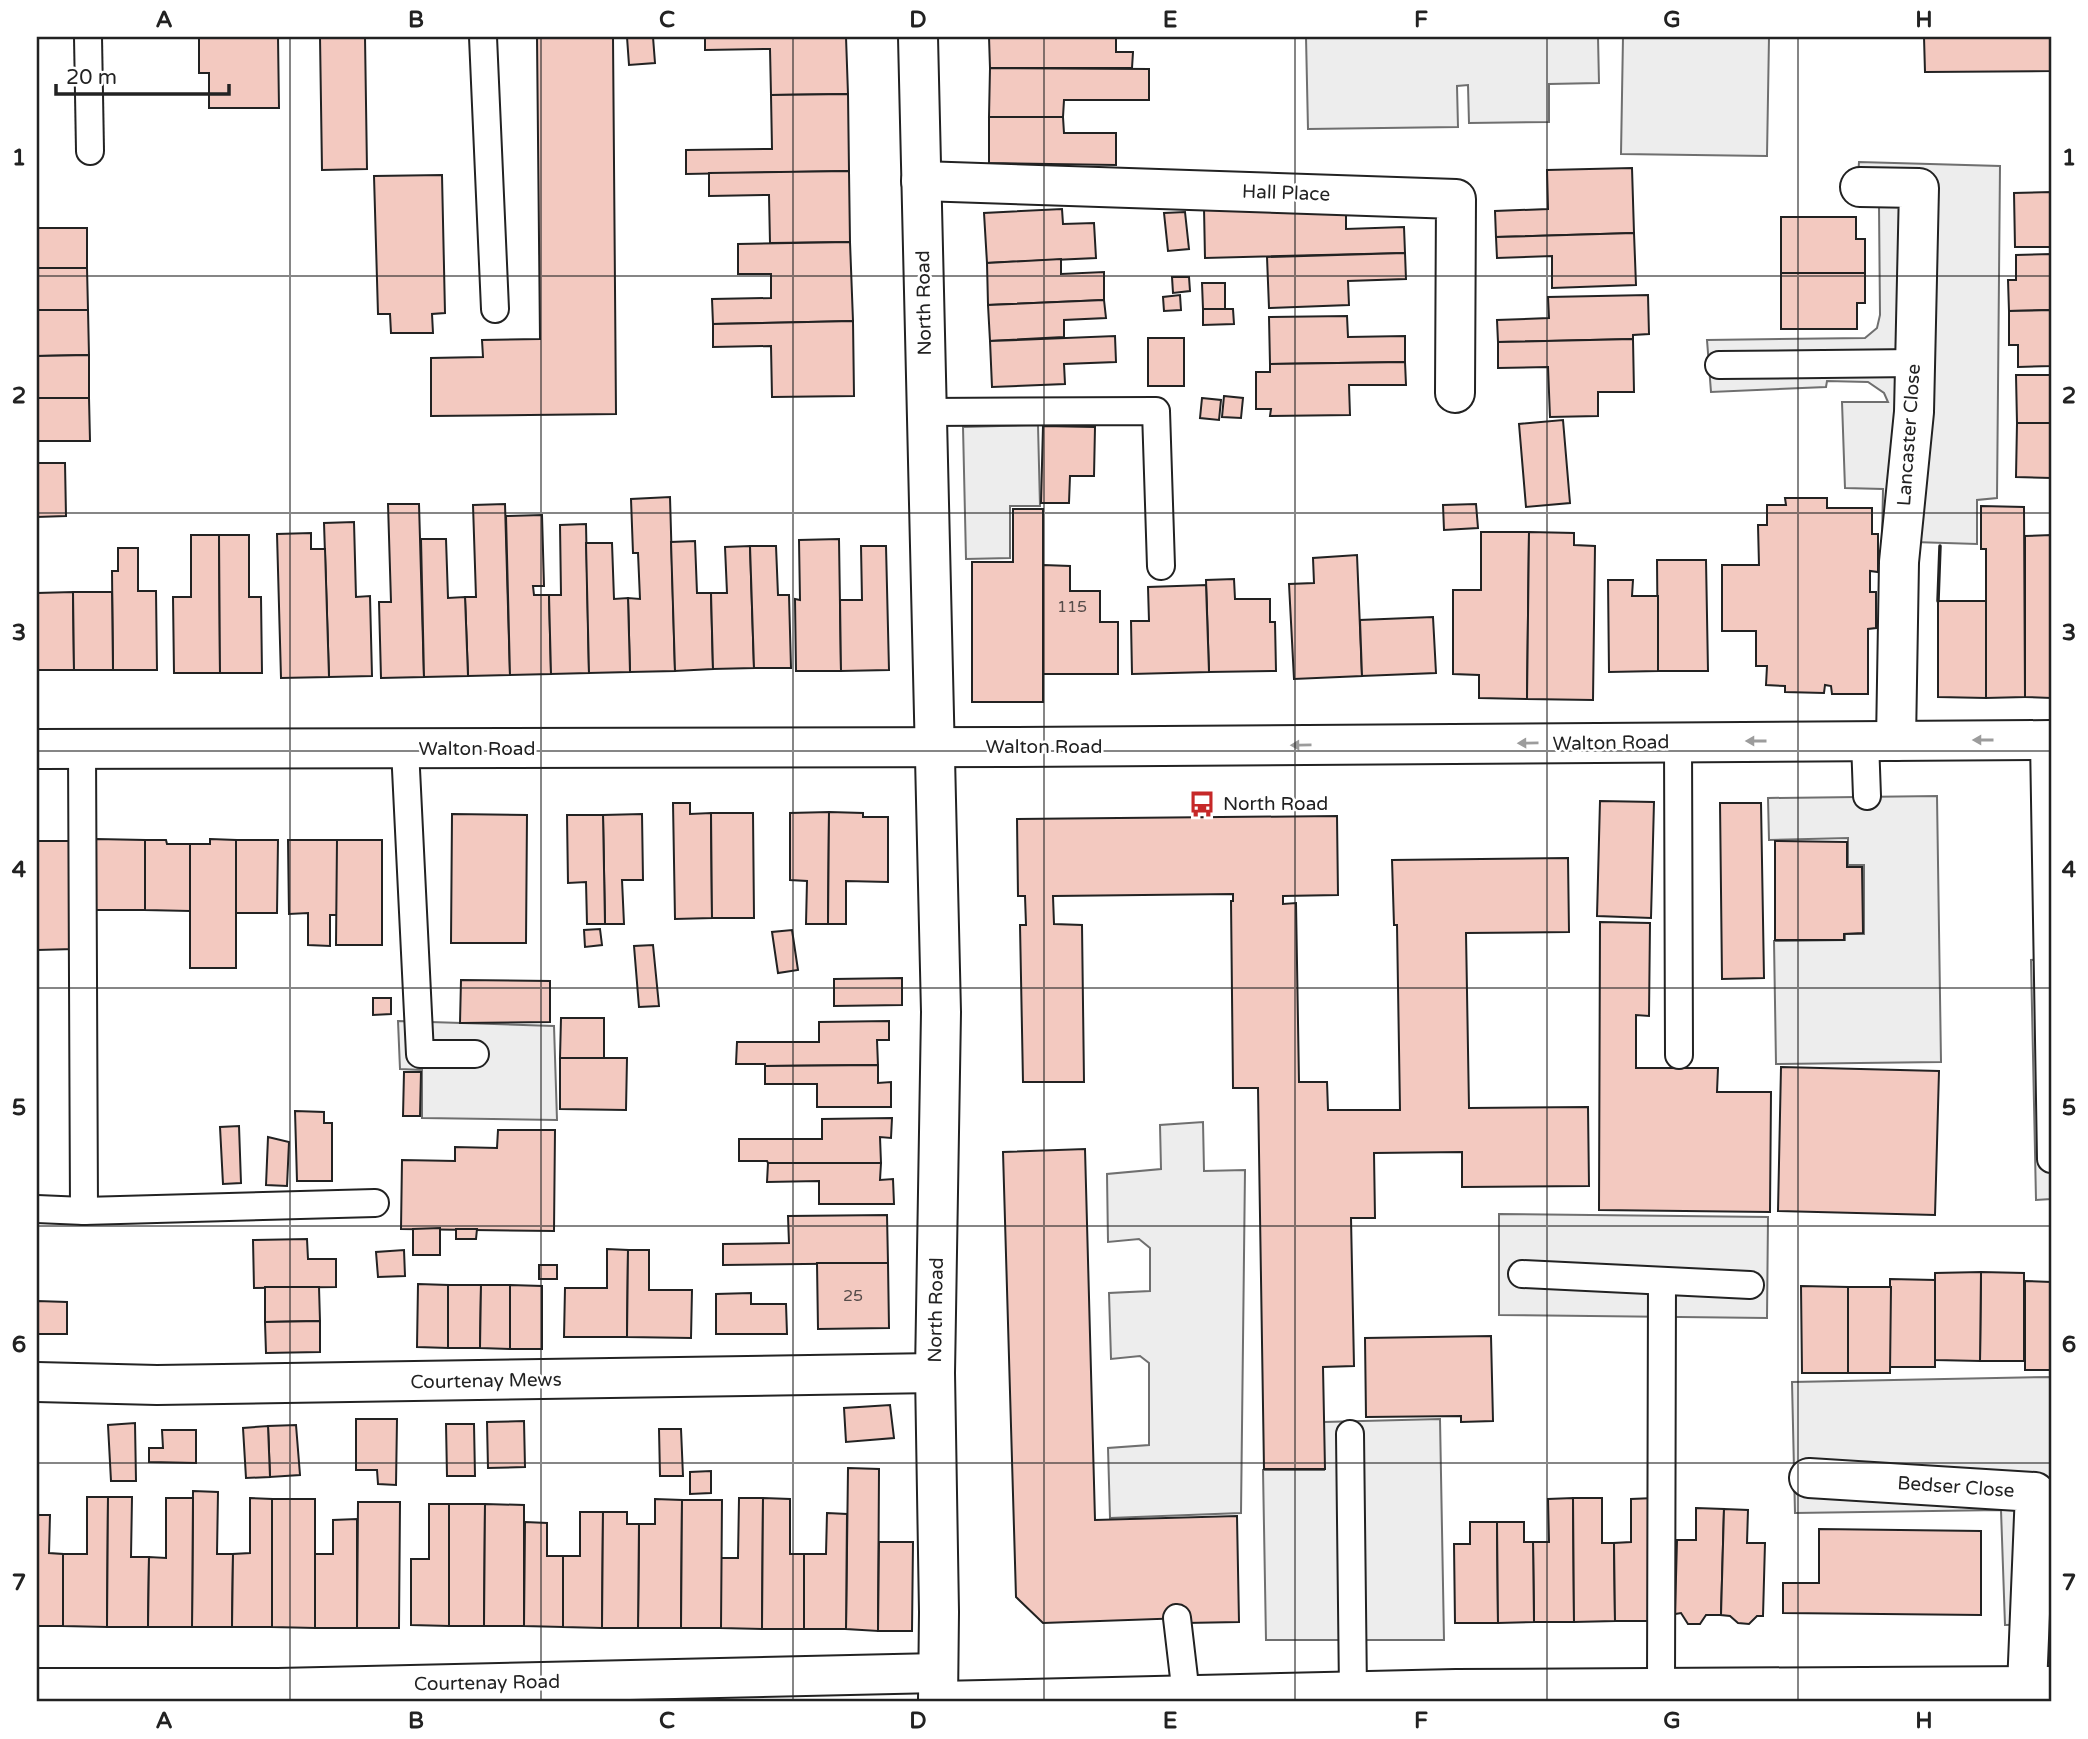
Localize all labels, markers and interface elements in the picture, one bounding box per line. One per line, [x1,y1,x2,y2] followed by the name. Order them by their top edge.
[155,6,173,34] text: A
[408,6,424,34] text: B
[659,6,675,34] text: C
[909,6,927,34] text: D
[1163,6,1177,34] text: E
[1414,6,1428,34] text: F
[1663,6,1681,34] text: G
[1915,6,1933,34] text: H
[56,52,229,96] scale bar
[66,65,117,90] text: 20 m
[12,144,26,172] text: 1
[2062,144,2076,172] text: 1
[1241,180,1331,206] street label: Hall Place
[912,250,936,356] street label: North Road
[1893,363,1925,507] street label: Lancaster Close
[12,382,26,410] text: 2
[2062,382,2076,410] text: 2
[1057,597,1087,617] house number: 115
[12,619,26,647] text: 3
[2062,619,2076,647] text: 3
[1552,731,1670,755] street label: Walton Road
[1972,734,1994,746] one-way arrow
[1744,735,1766,747] one-way arrow
[986,736,1102,758] street label: Walton Road
[419,738,535,760] street label: Walton Road
[1517,738,1539,749] one-way arrow
[1289,739,1311,751] one-way arrow
[1187,789,1217,819] bus stop icon: North Road
[1223,793,1328,815] place label: North Road
[12,856,27,884] text: 4
[2062,856,2077,884] text: 4
[12,1094,26,1122] text: 5
[2062,1094,2076,1122] text: 5
[924,1257,948,1363] street label: North Road
[843,1286,863,1306] house number: 25
[12,1331,26,1359] text: 6
[2062,1331,2076,1359] text: 6
[410,1369,562,1393] street label: Courtenay Mews
[1897,1472,2015,1502] street label: Bedser Close
[12,1569,26,1597] text: 7
[2062,1569,2076,1597] text: 7
[414,1671,560,1695] street label: Courtenay Road
[155,1707,173,1735] text: A
[408,1707,424,1735] text: B
[659,1707,675,1735] text: C
[909,1707,927,1735] text: D
[1163,1707,1177,1735] text: E
[1414,1707,1428,1735] text: F
[1663,1707,1681,1735] text: G
[1915,1707,1933,1735] text: H

